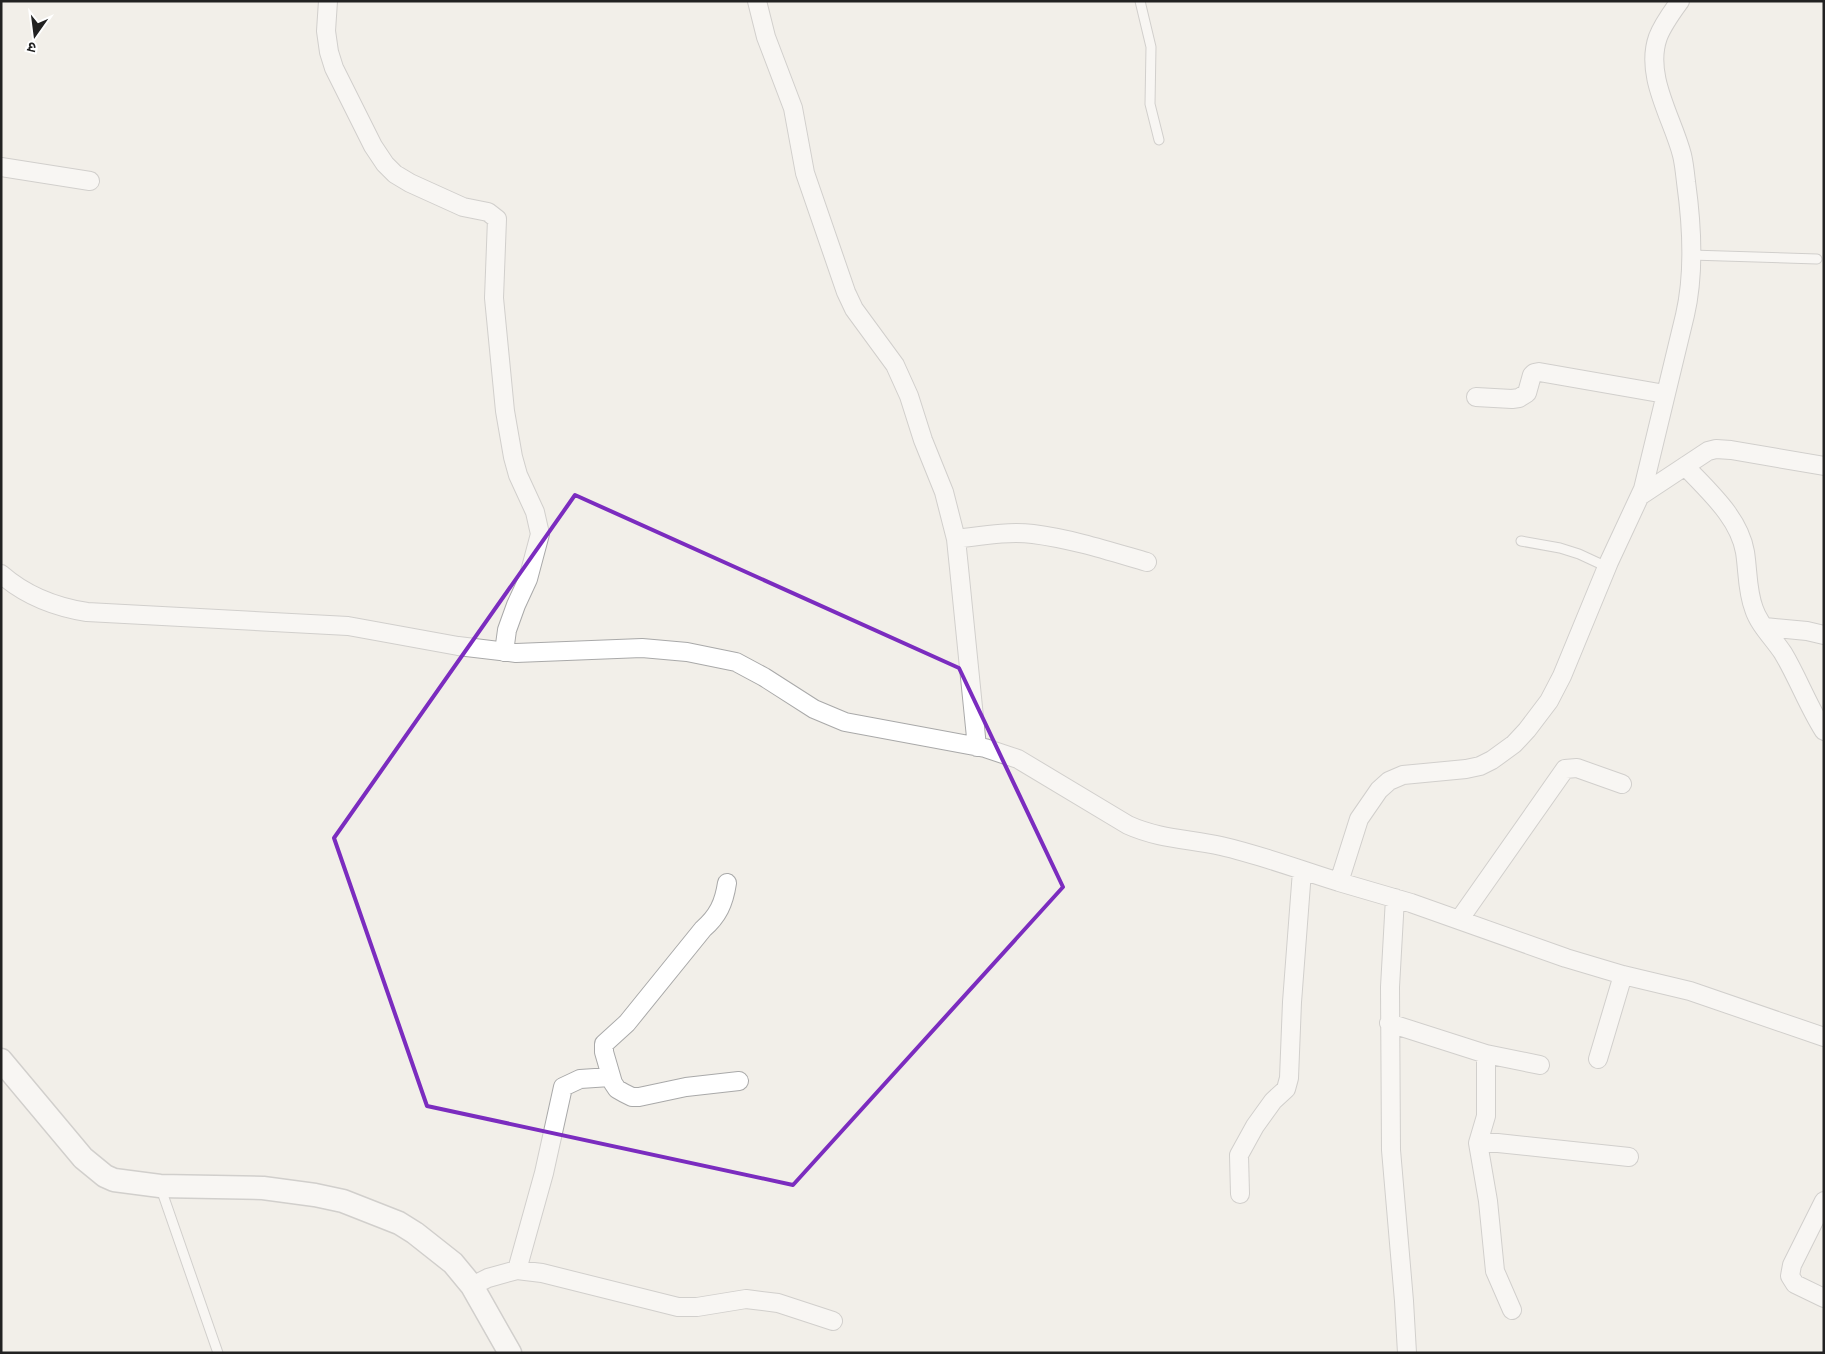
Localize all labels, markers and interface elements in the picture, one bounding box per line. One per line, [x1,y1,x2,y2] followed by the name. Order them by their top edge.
[10,10,60,60] north arrow
[25,39,38,56] text: उ

